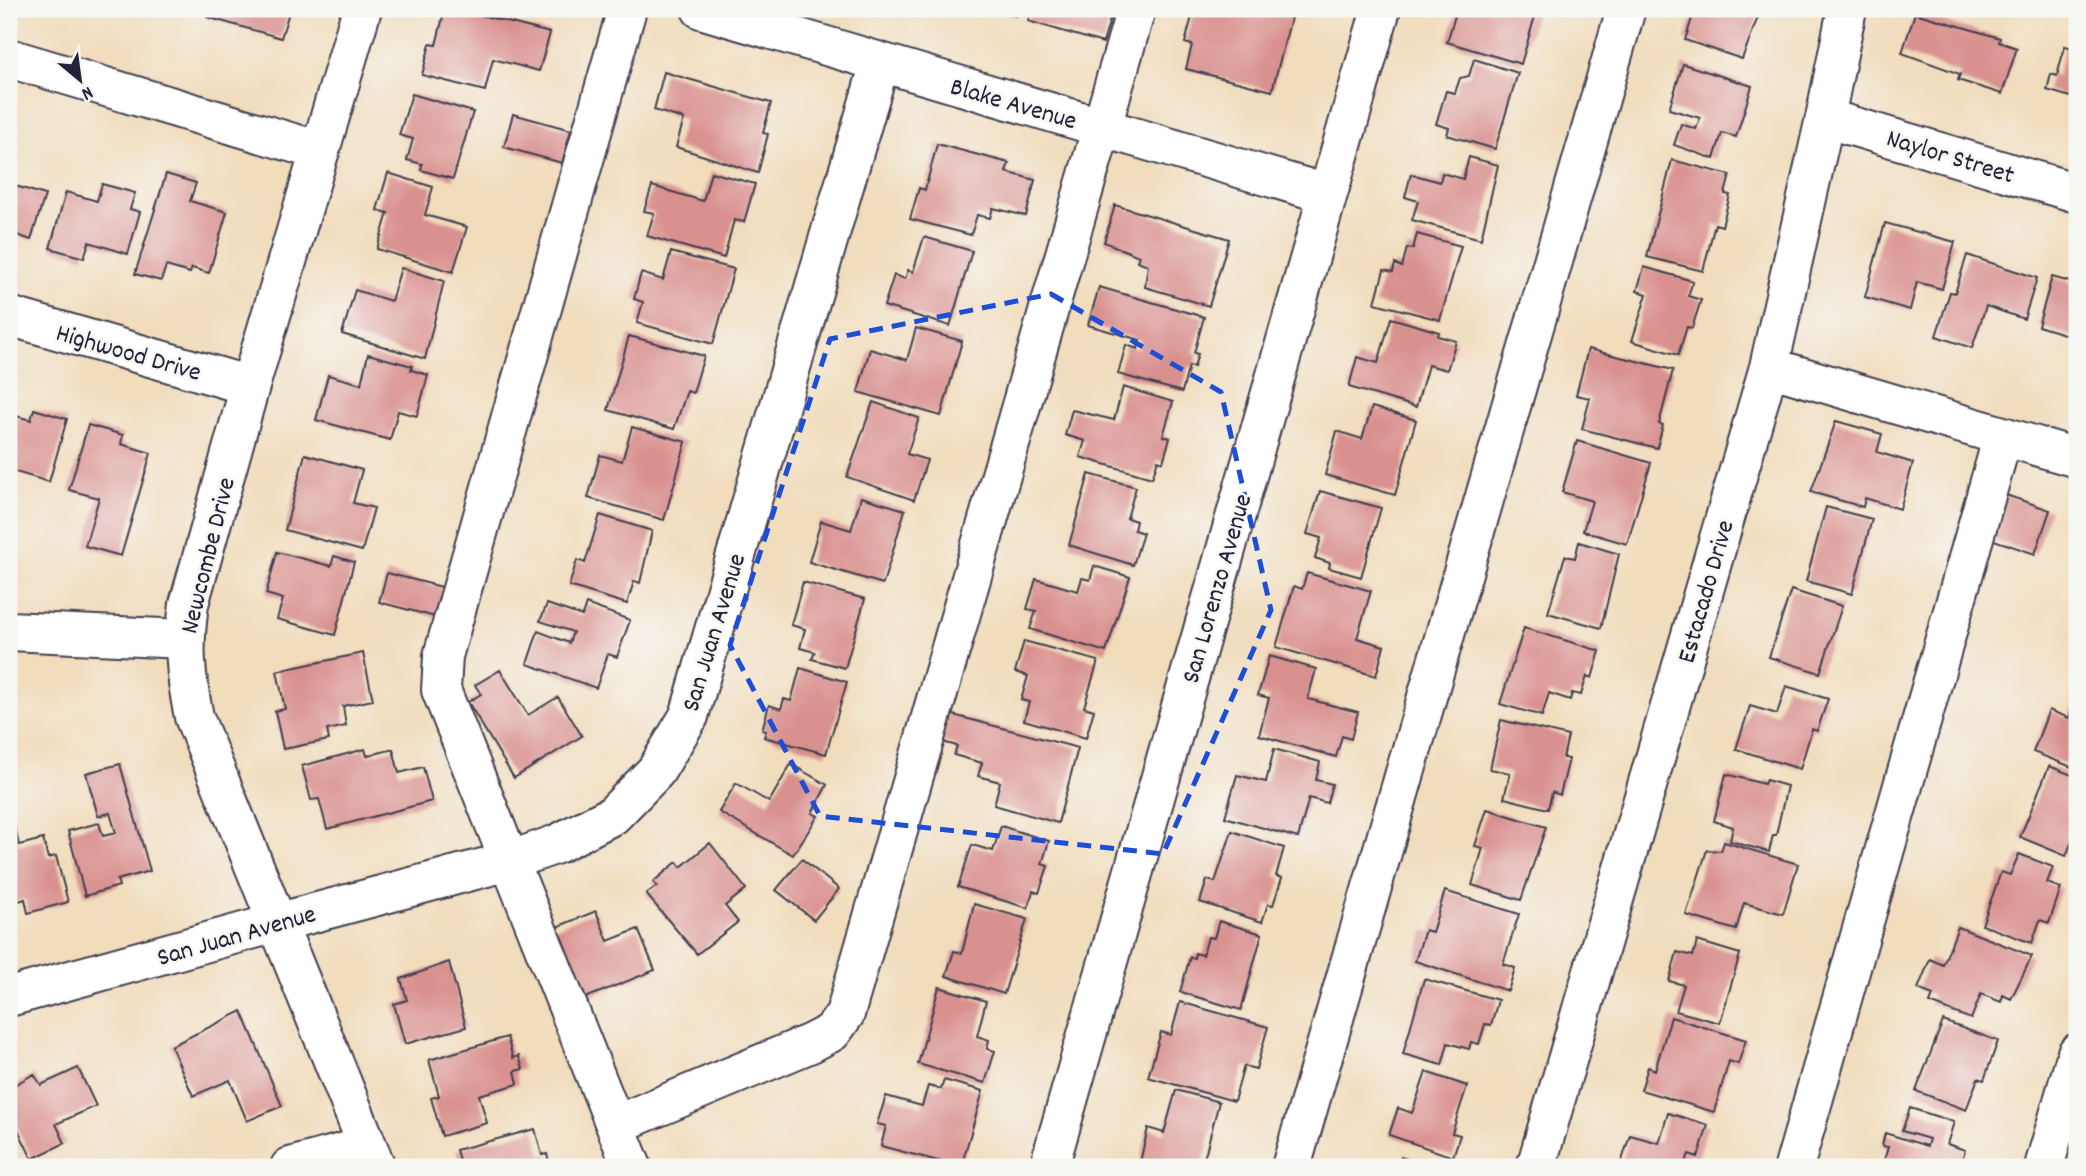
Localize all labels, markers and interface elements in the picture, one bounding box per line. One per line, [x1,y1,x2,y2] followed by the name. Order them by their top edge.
[46,46,116,116] north arrow
[945,70,1081,141] street label: Blake Avenue
[76,78,97,106] text: N
[1881,121,2019,195] street label: Naylor Street
[51,316,205,393] street label: Highwood Drive
[172,474,247,638] street label: Newcombe Drive
[1174,490,1263,688] street label: San Lorenzo Avenue
[1669,516,1745,668] street label: Estacado Drive
[674,549,757,717] street label: San Juan Avenue
[153,897,321,978] street label: San Juan Avenue

